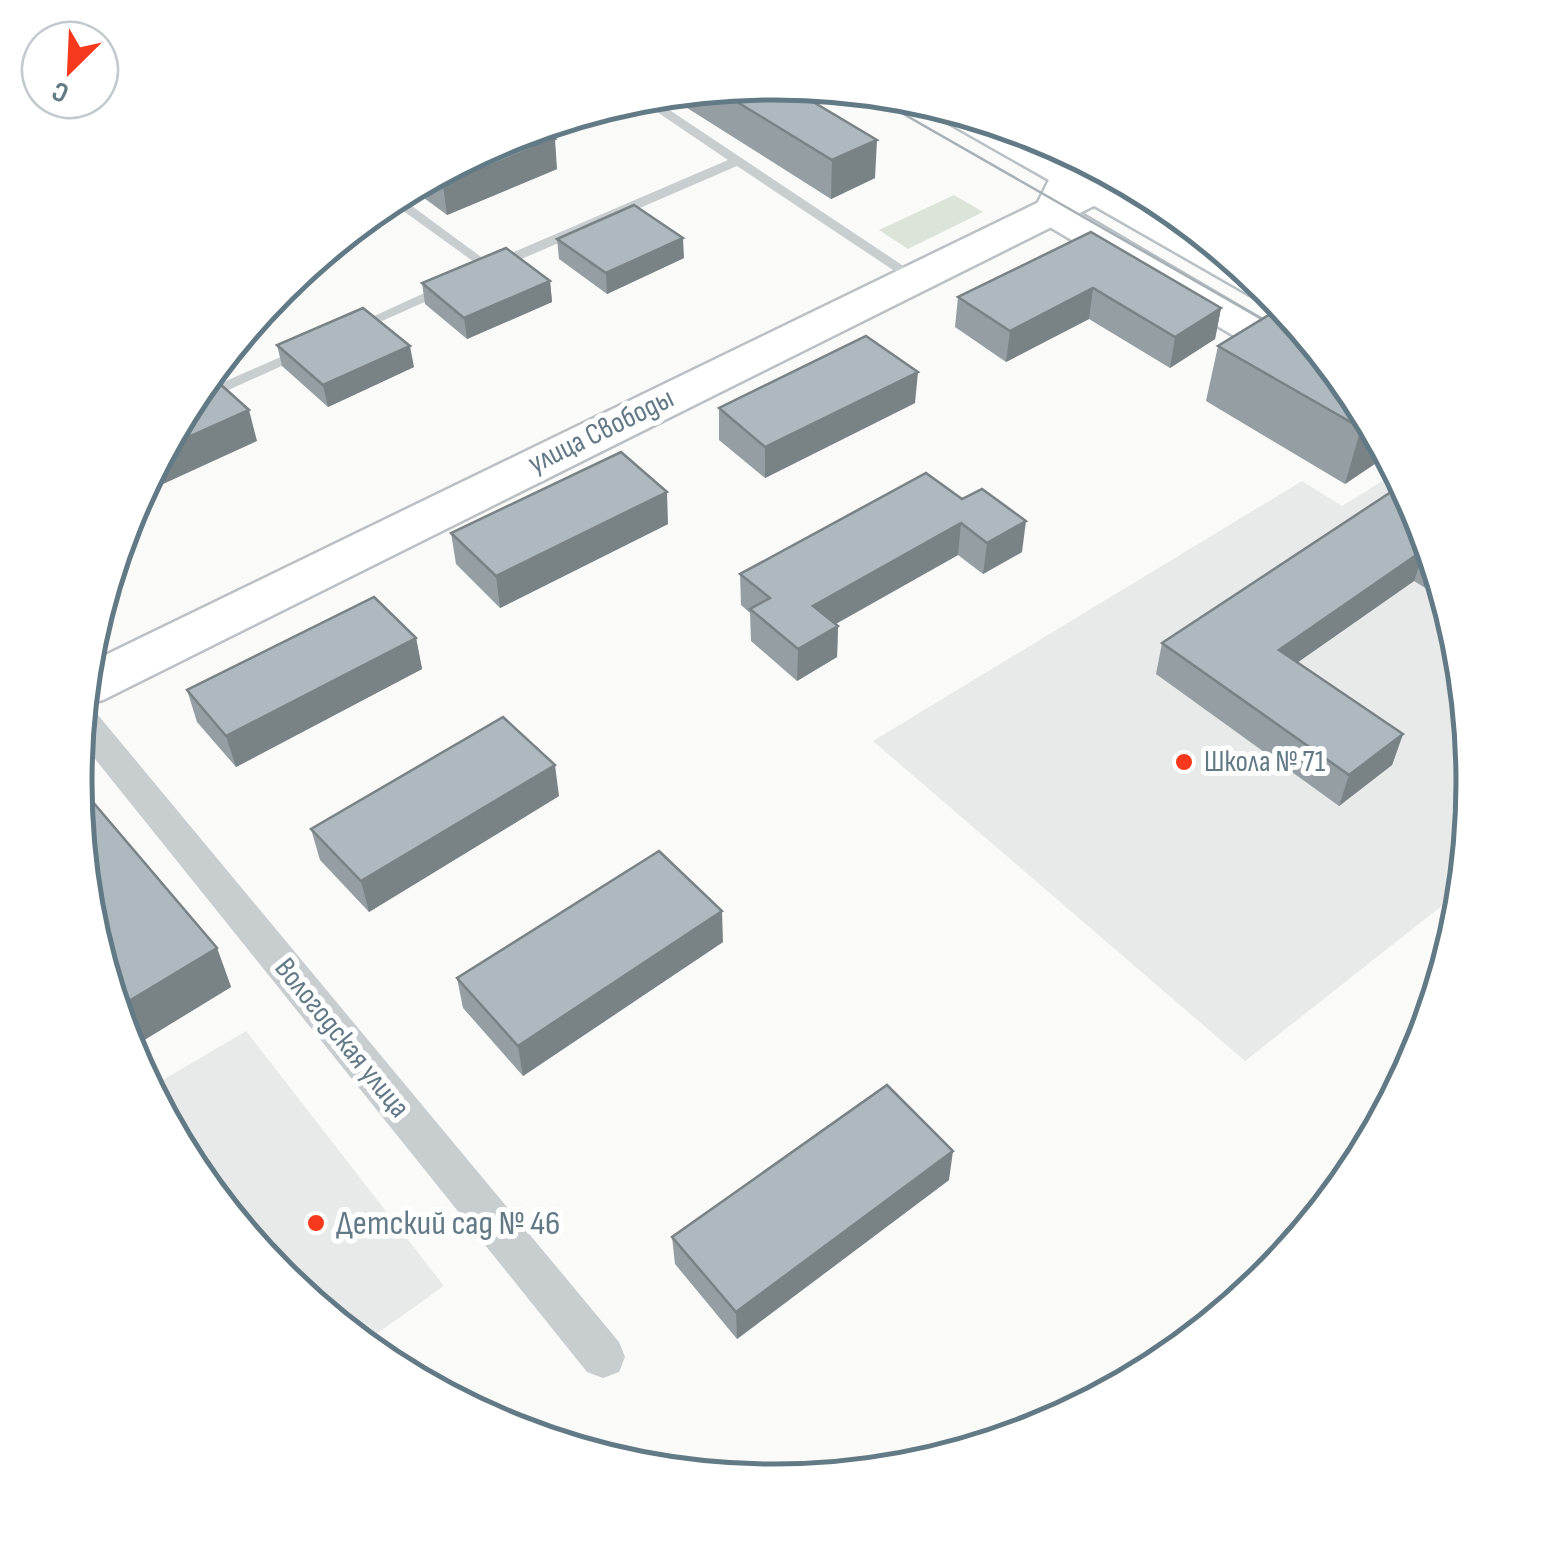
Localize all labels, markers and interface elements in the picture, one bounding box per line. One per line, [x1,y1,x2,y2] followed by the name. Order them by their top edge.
[20,20,120,120] north arrow
[47,73,74,109] text: С
[522,380,680,482] street label: улица Свободы
[1204,744,1326,780] place label: Школа № 71
[1173,751,1195,773] marker: Школа № 71
[267,951,417,1125] street label: Вологодская улица
[336,1202,560,1245] place label: Детский сад № 46
[305,1212,327,1234] marker: Детский сад № 46

